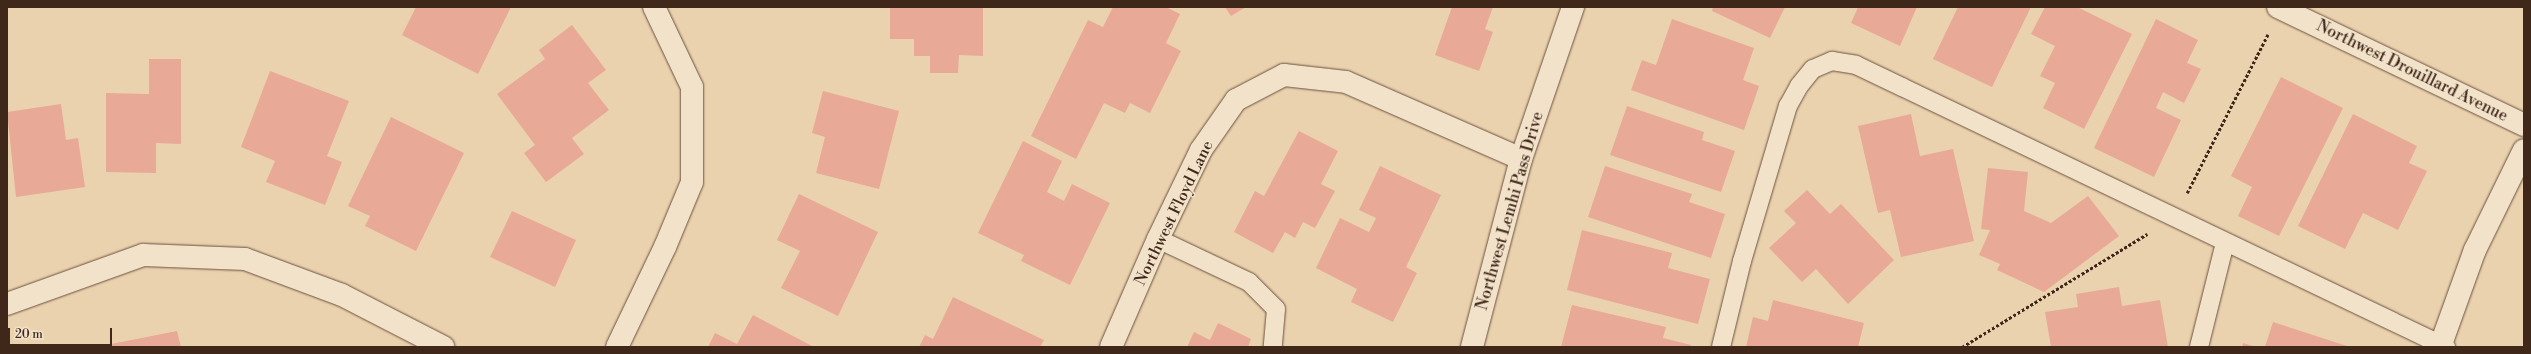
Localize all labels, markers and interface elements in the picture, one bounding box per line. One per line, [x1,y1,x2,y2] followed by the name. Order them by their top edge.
[2313,16,2511,126] street label: Northwest Drouillard Avenue
[1472,110,1548,312] street label: Northwest Lemhi Pass Drive
[1131,138,1217,288] street label: Northwest Floyd Lane
[10,320,114,346] scale bar
[15,327,43,342] text: 20 m

